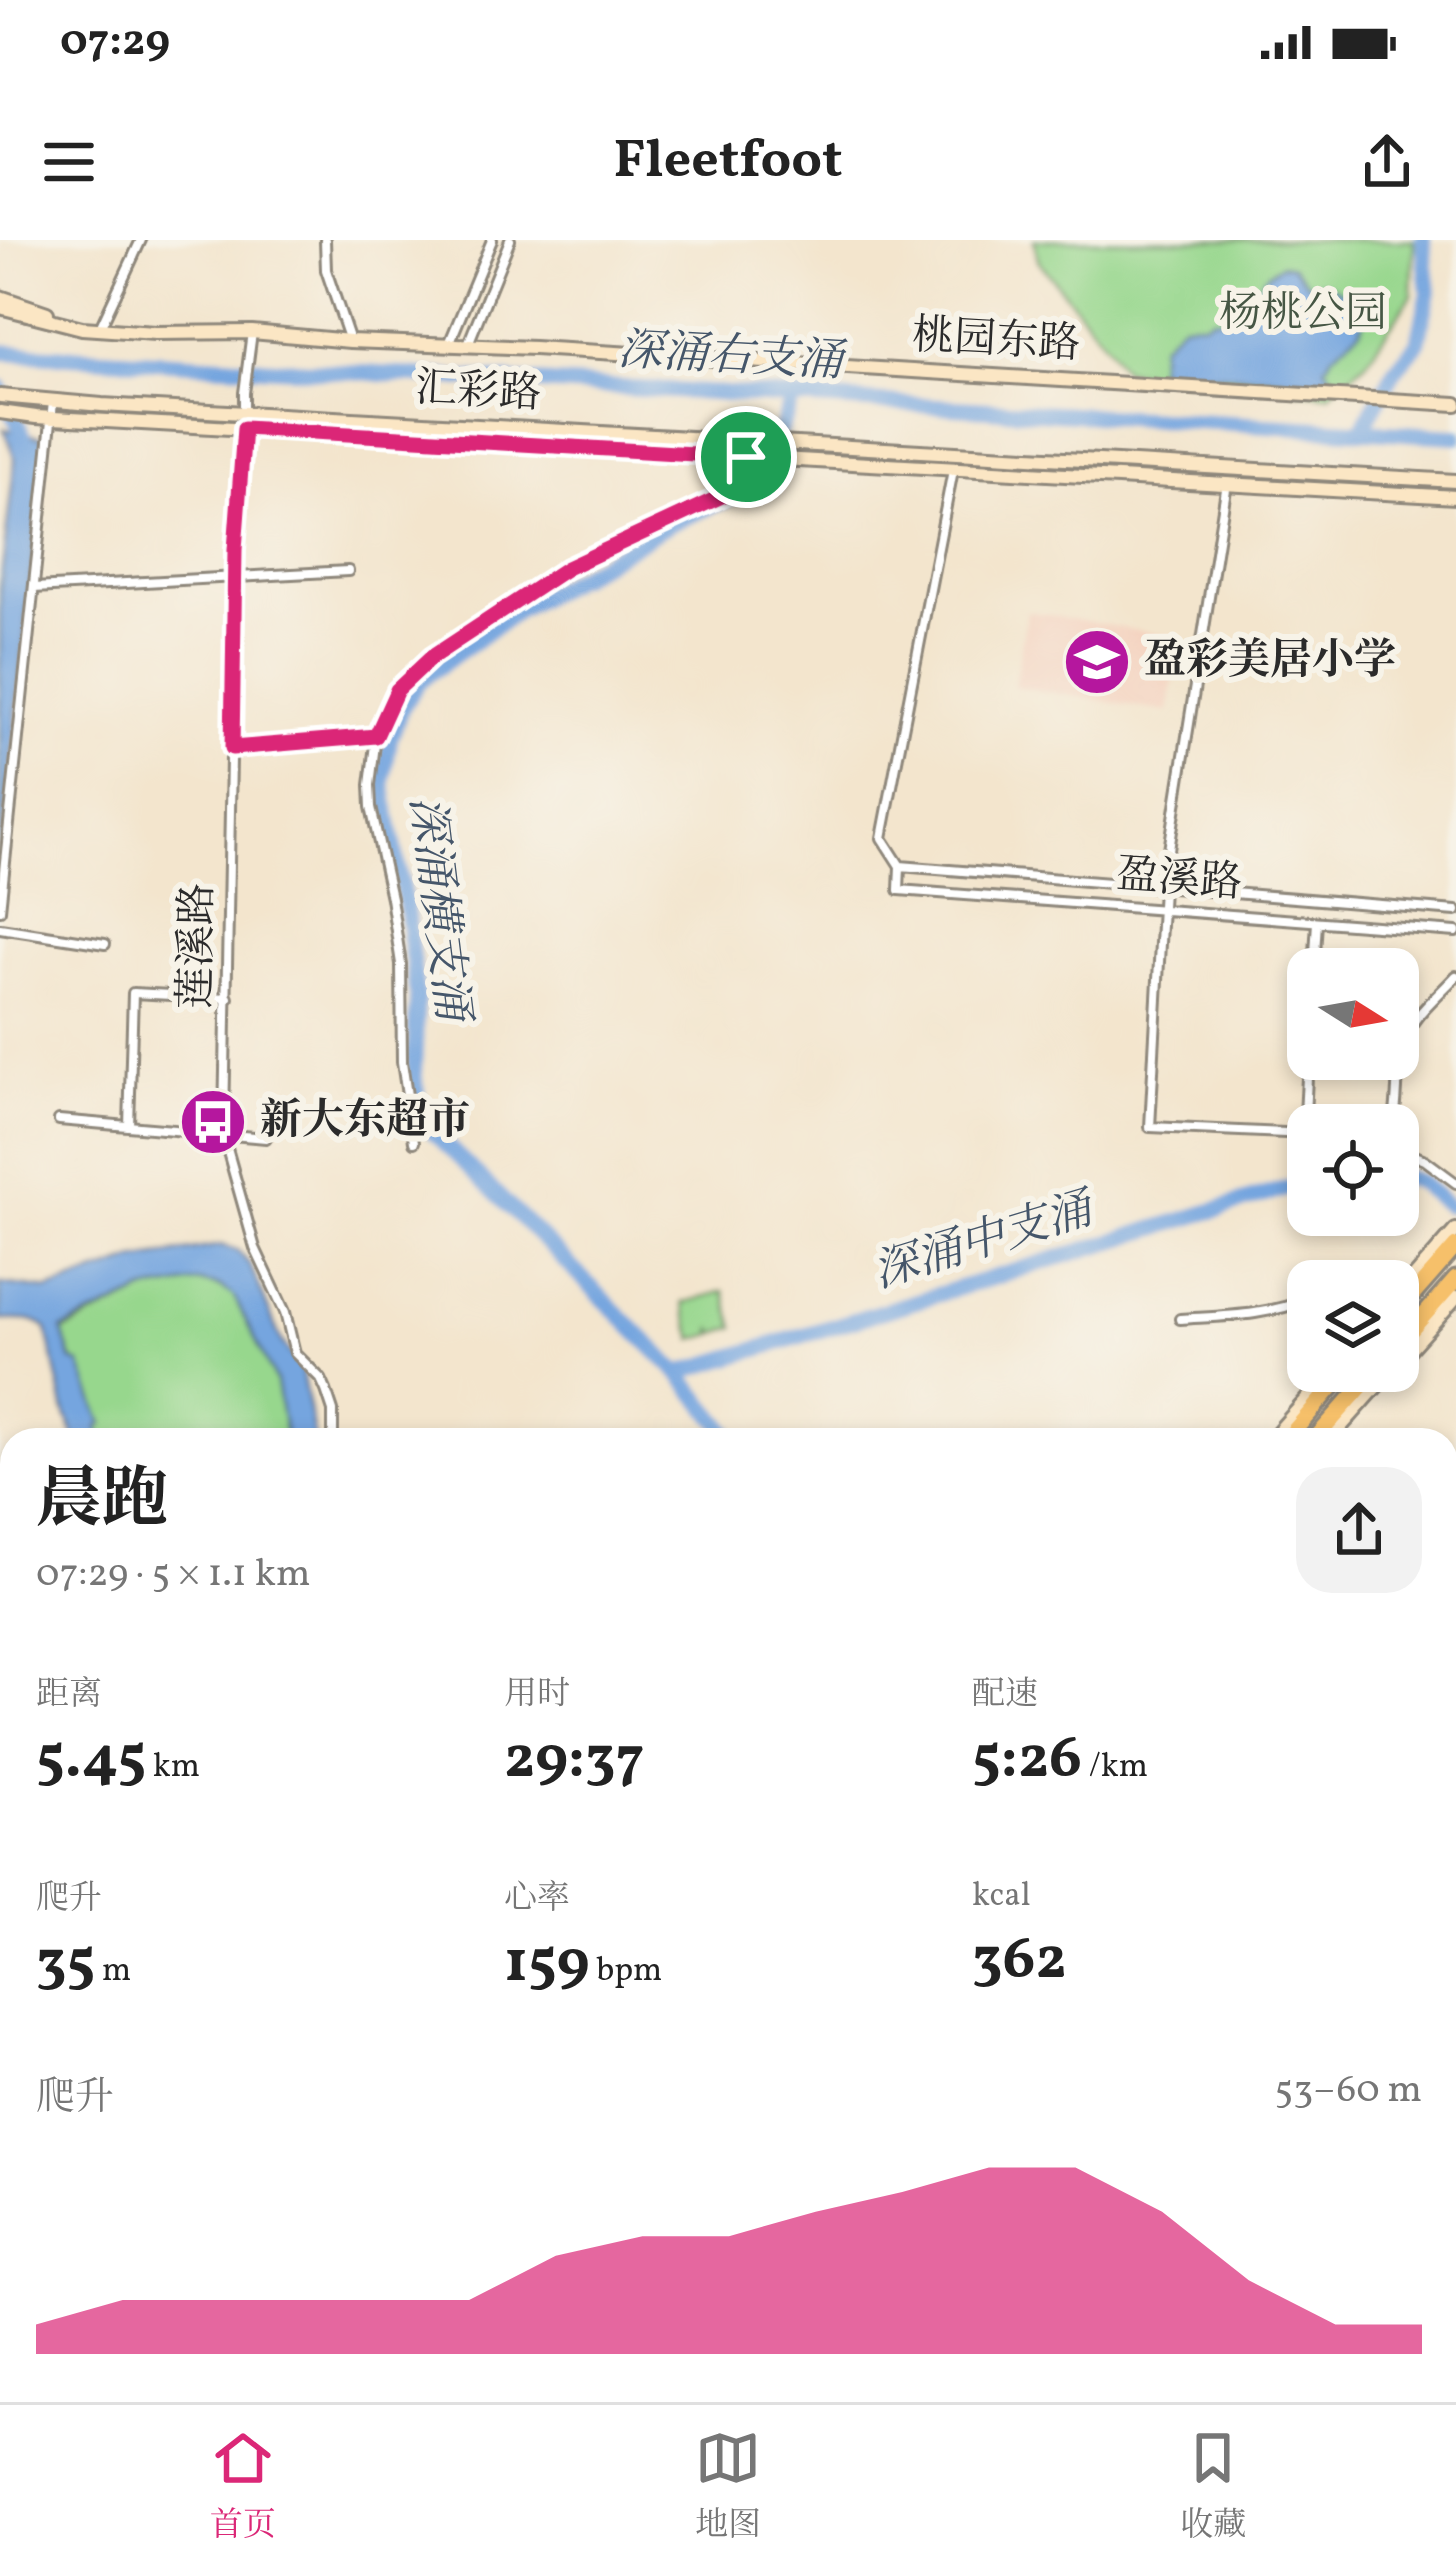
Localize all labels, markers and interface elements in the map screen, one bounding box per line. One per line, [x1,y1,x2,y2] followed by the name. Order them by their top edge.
[60,11,170,74] text: 07:29
[613,125,843,200] text: Fleetfoot
[36,129,102,195] icon: menu
[1354,129,1420,195] icon: share
[1219,286,1387,345] park label: 杨桃公园
[911,308,1081,376] street label: 桃园东路
[616,321,849,396] water label: 深涌右支涌
[414,360,542,426] street label: 汇彩路
[695,406,797,508] pin
[713,424,779,490] icon: arrive
[1062,627,1132,697] school or university icon: 盈彩美居小学
[1144,633,1396,692] place label: 盈彩美居小学
[392,792,483,1028] water label: 深涌横支涌
[1114,847,1244,915] street label: 盈溪路
[168,882,230,1010] street label: 莲溪路
[1287,948,1419,1080] north arrow
[1287,948,1419,1392] map controls
[178,1087,248,1157] bus stop icon: 新大东超市
[260,1093,470,1152] place label: 新大东超市
[1287,1104,1419,1236] button: locate
[866,1179,1105,1306] water label: 深涌中支涌
[1287,1260,1419,1392] button: layers
[36,1457,168,1549] text: 晨跑
[1296,1467,1422,1593] button: share
[36,1548,310,1602] text: 07:29 · 5 × 1.1 km
[36,1673,102,1719] text: 距离
[504,1673,570,1719] text: 用时
[972,1673,1038,1719] text: 配速
[36,1719,146,1802] text: 5.45
[504,1719,644,1802] text: 29:37
[972,1719,1082,1802] text: 5:26
[146,1745,200,1791] text: km
[1082,1745,1148,1791] text: /km
[972,1874,1031,1920] text: kcal
[36,1877,102,1923] text: 爬升
[504,1877,570,1923] text: 心率
[972,1920,1067,2003] text: 362
[36,1923,95,2006] text: 35
[504,1923,590,2006] text: 159
[95,1949,131,1995] text: m
[590,1949,662,1995] text: bpm
[1275,2064,1422,2118] text: 53–60 m
[36,2072,114,2126] text: 爬升
[210,2425,276,2550] tab: 首页
[695,2425,761,2550] tab: 地图
[1180,2425,1246,2550] tab: 收藏

